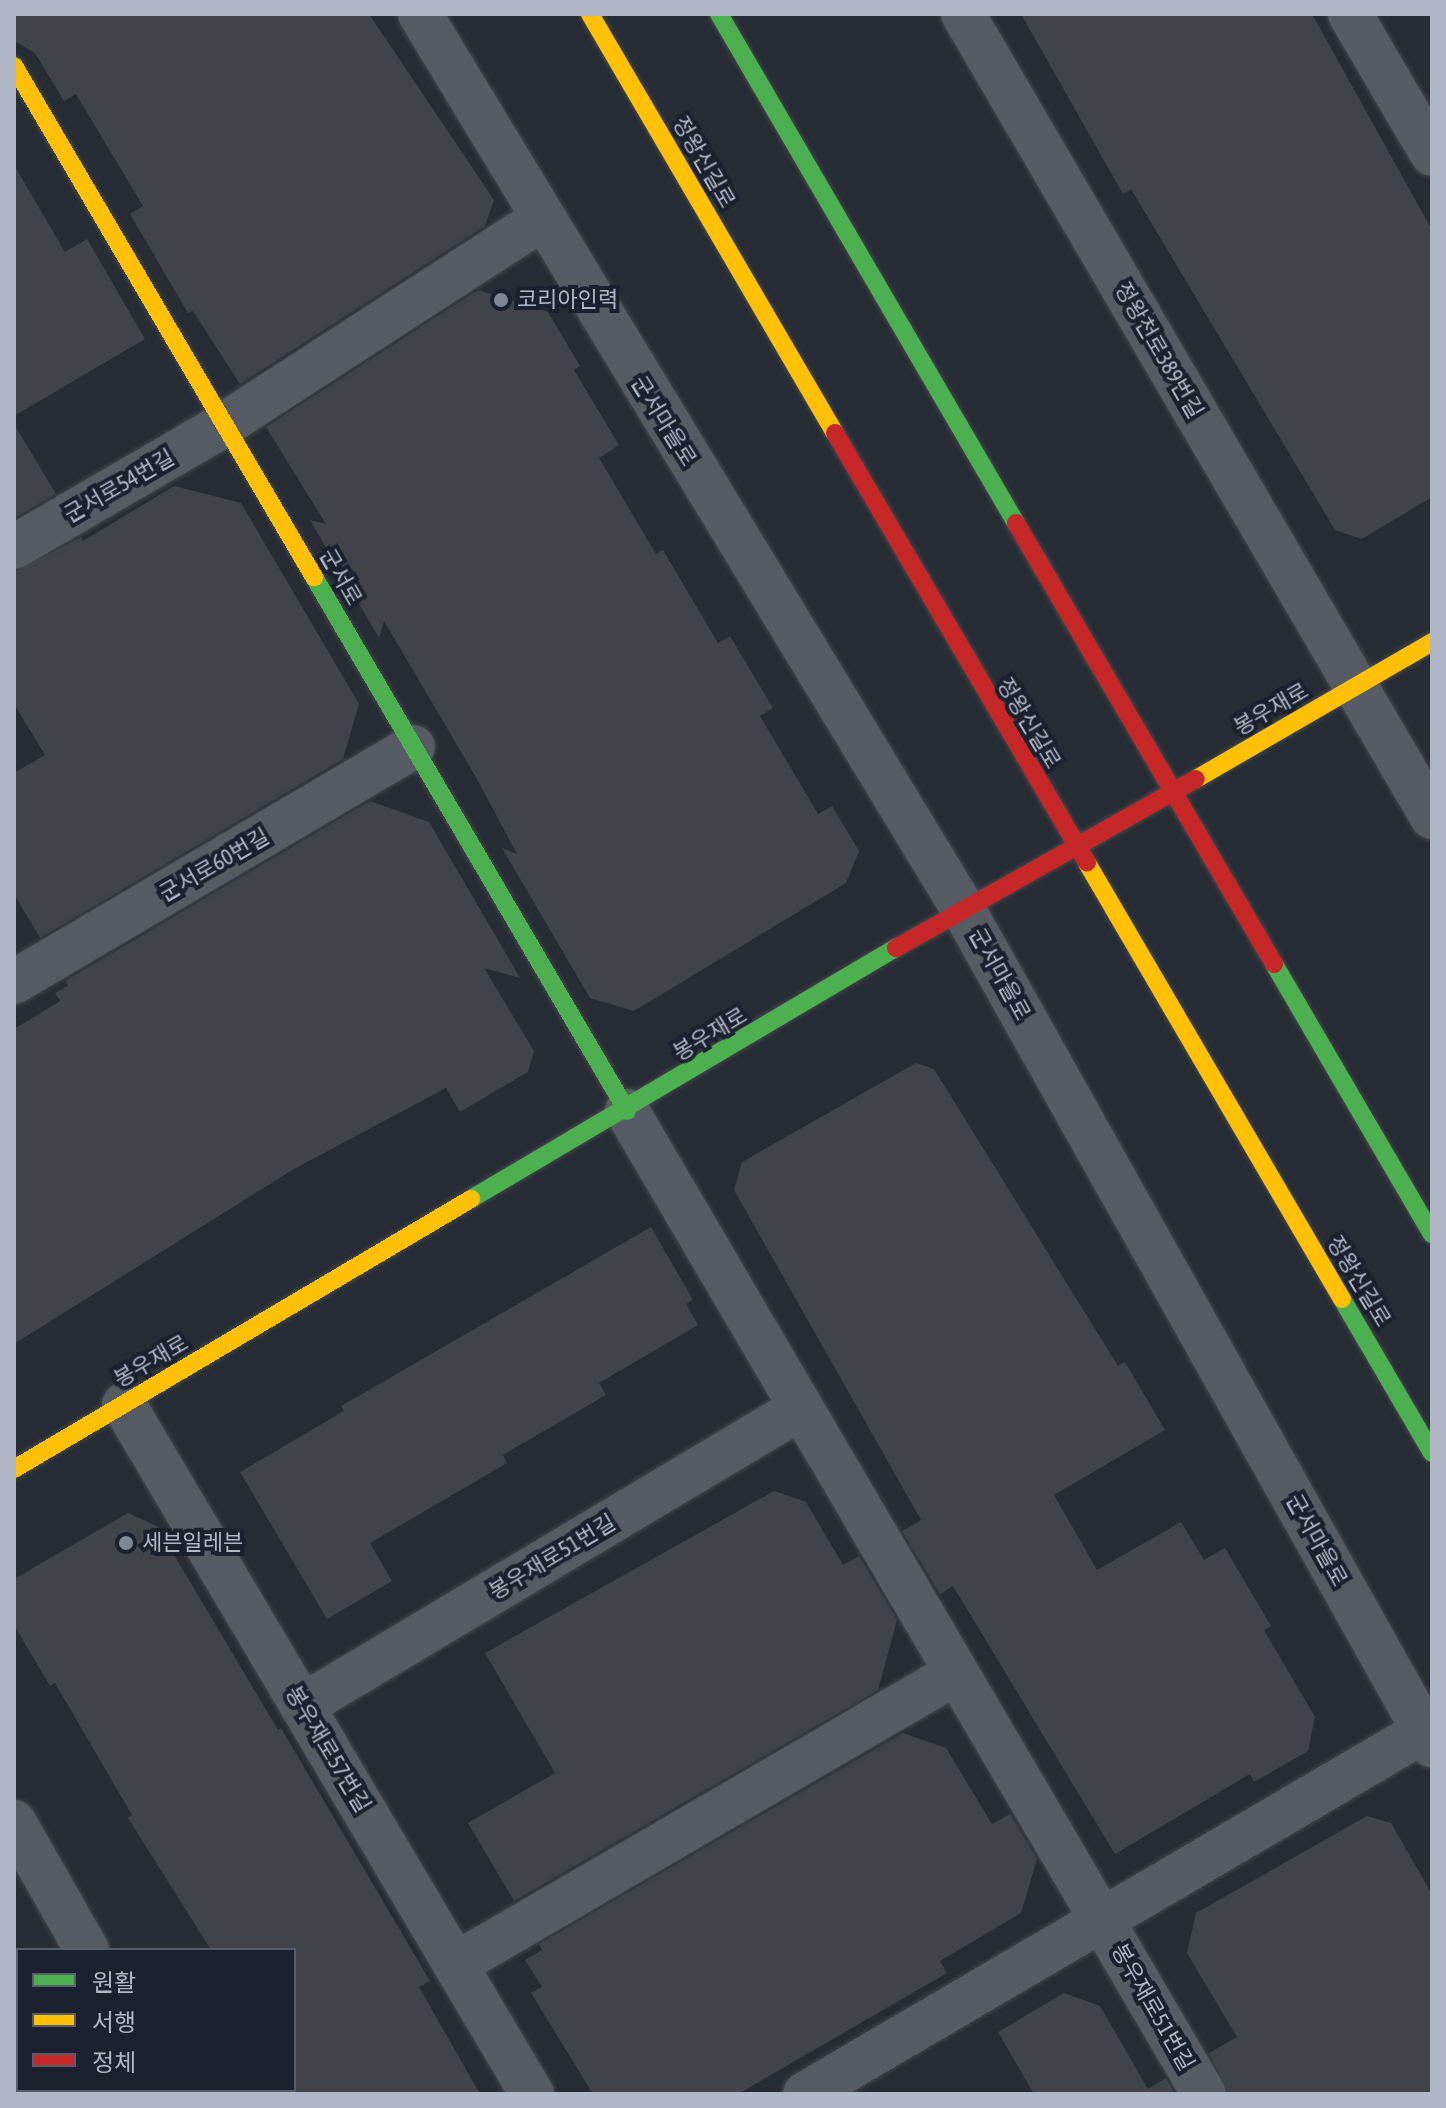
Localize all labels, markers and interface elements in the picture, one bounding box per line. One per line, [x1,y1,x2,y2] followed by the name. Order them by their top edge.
[667,112,741,212] street label: 정왕신길로
[1109,277,1209,423] street label: 정왕천로389번길
[517,287,618,313] place label: 코리아인력
[492,291,510,309] marker: 코리아인력
[626,371,702,471] street label: 군서마을로
[60,444,178,528] street label: 군서로54번길
[314,544,368,610] street label: 군서로
[992,673,1066,773] street label: 정왕신길로
[1229,677,1313,741] street label: 봉우재로
[155,823,273,907] street label: 군서로60번길
[964,923,1036,1025] street label: 군서마을로
[669,1002,751,1066] street label: 봉우재로
[1322,1231,1396,1331] street label: 정왕신길로
[109,1329,193,1393] street label: 봉우재로
[1281,1489,1353,1591] street label: 군서마을로
[484,1509,620,1605] street label: 봉우재로51번길
[142,1530,243,1556] place label: 세븐일레븐
[117,1534,135,1552] marker: 세븐일레븐
[280,1681,376,1817] street label: 봉우재로57번길
[1106,1939,1200,2075] street label: 봉우재로51번길
[16,1948,296,2092] legend
[92,1969,136,1996] text: 원활
[92,2009,136,2036] text: 서행
[92,2049,136,2076] text: 정체

